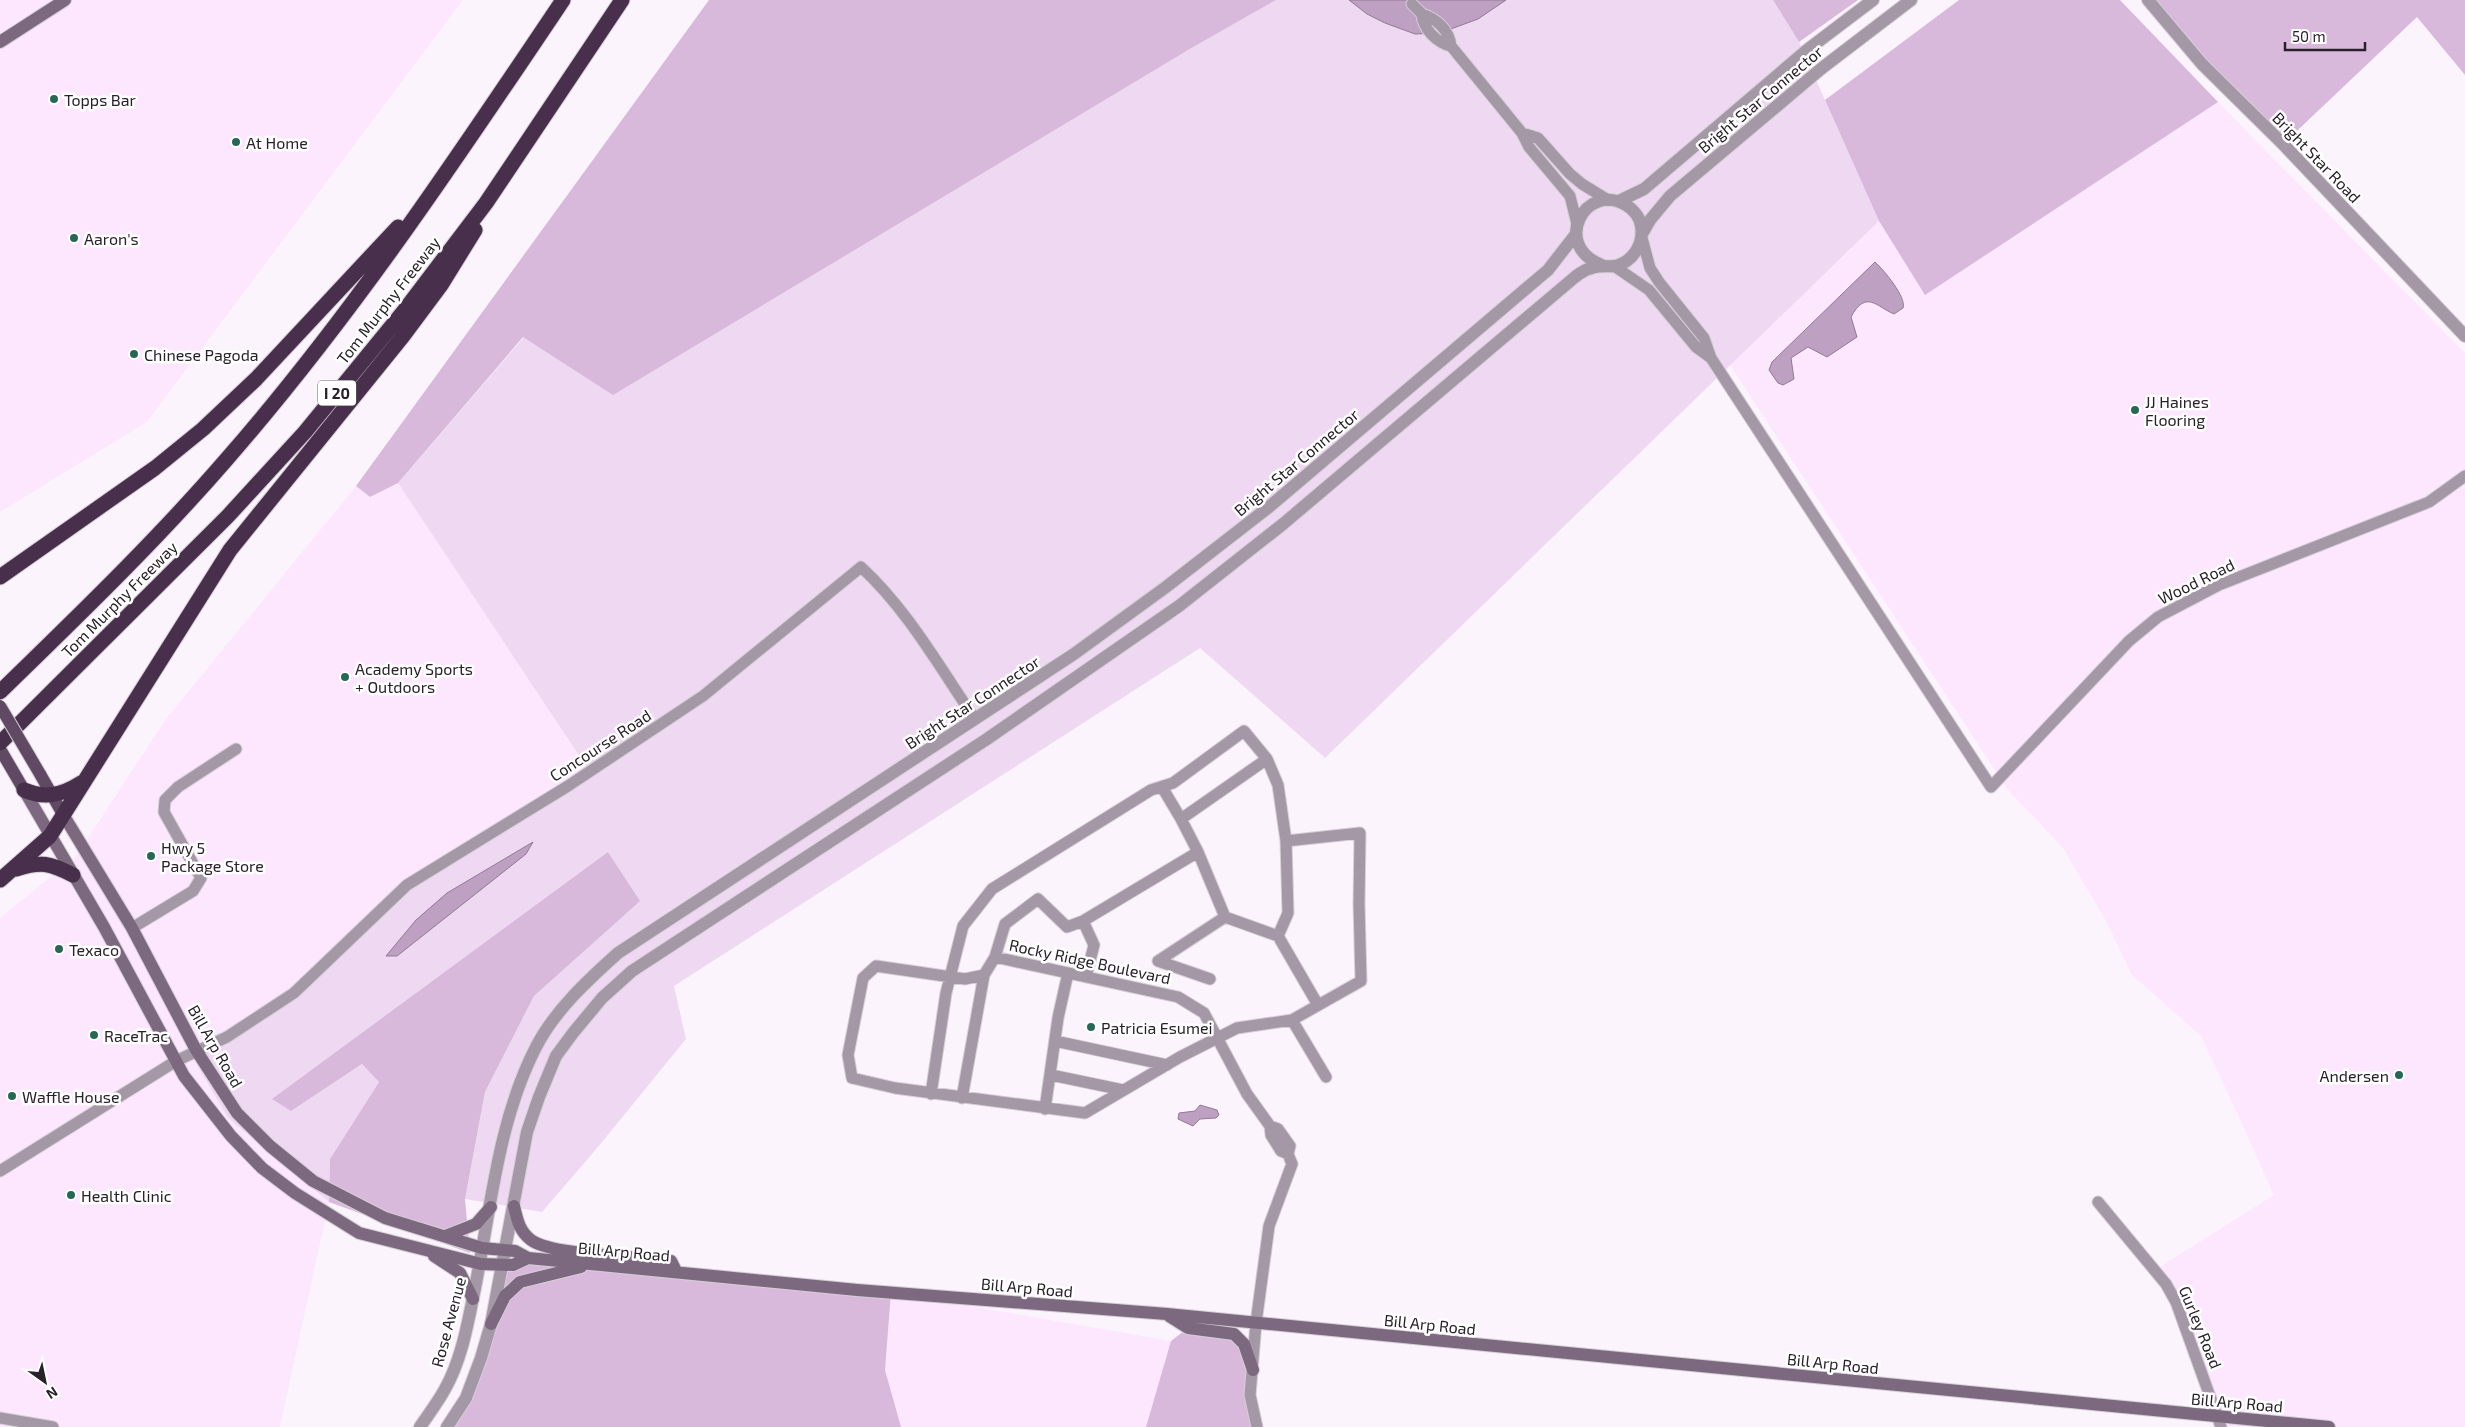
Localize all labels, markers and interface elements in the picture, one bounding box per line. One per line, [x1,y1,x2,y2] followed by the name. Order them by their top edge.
[2285,20,2365,52] scale bar
[2292,27,2326,45] text: 50 m
[1694,41,1826,157] street label: Bright Star Connector
[64,90,137,109] place label: Topps Bar
[48,93,60,105] marker: Topps Bar
[2269,108,2365,206] street label: Bright Star Road
[246,133,308,152] place label: At Home
[230,136,242,148] marker: At Home
[84,229,139,248] place label: Aaron's
[68,232,80,244] marker: Aaron's
[332,232,444,367] street label: Tom Murphy Freeway
[144,345,259,364] place label: Chinese Pagoda
[128,348,140,360] marker: Chinese Pagoda
[318,380,356,406] road number: I 20
[2145,392,2209,429] place label: JJ Haines Flooring
[1230,404,1362,520] street label: Bright Star Connector
[2129,404,2141,416] marker: JJ Haines Flooring
[57,537,181,661] street label: Tom Murphy Freeway
[2155,554,2237,608] street label: Wood Road
[901,651,1043,753] street label: Bright Star Connector
[355,659,473,696] place label: Academy Sports + Outdoors
[339,671,351,683] marker: Academy Sports + Outdoors
[546,705,654,785] street label: Concourse Road
[161,838,264,875] place label: Hwy 5 Package Store
[145,850,157,862] marker: Hwy 5 Package Store
[1008,935,1172,987] street label: Rocky Ridge Boulevard
[69,940,119,959] place label: Texaco
[53,943,65,955] marker: Texaco
[185,1001,247,1091] street label: Bill Arp Road
[1101,1018,1213,1037] place label: Patricia Esumei
[1085,1021,1097,1033] marker: Patricia Esumei
[104,1026,168,1045] place label: RaceTrac
[88,1029,100,1041] marker: RaceTrac
[2320,1066,2389,1085] place label: Andersen
[2393,1069,2405,1081] marker: Andersen
[22,1087,120,1106] place label: Waffle House
[6,1090,18,1102] marker: Waffle House
[81,1186,172,1205] place label: Health Clinic
[65,1189,77,1201] marker: Health Clinic
[577,1238,671,1264] street label: Bill Arp Road
[980,1274,1074,1300] street label: Bill Arp Road
[427,1275,469,1369] street label: Rose Avenue
[2176,1283,2226,1371] street label: Gurley Road
[1383,1310,1477,1338] street label: Bill Arp Road
[1786,1349,1880,1377] street label: Bill Arp Road
[20,1357,70,1407] north arrow
[43,1383,61,1403] text: N
[2190,1389,2284,1415] street label: Bill Arp Road

